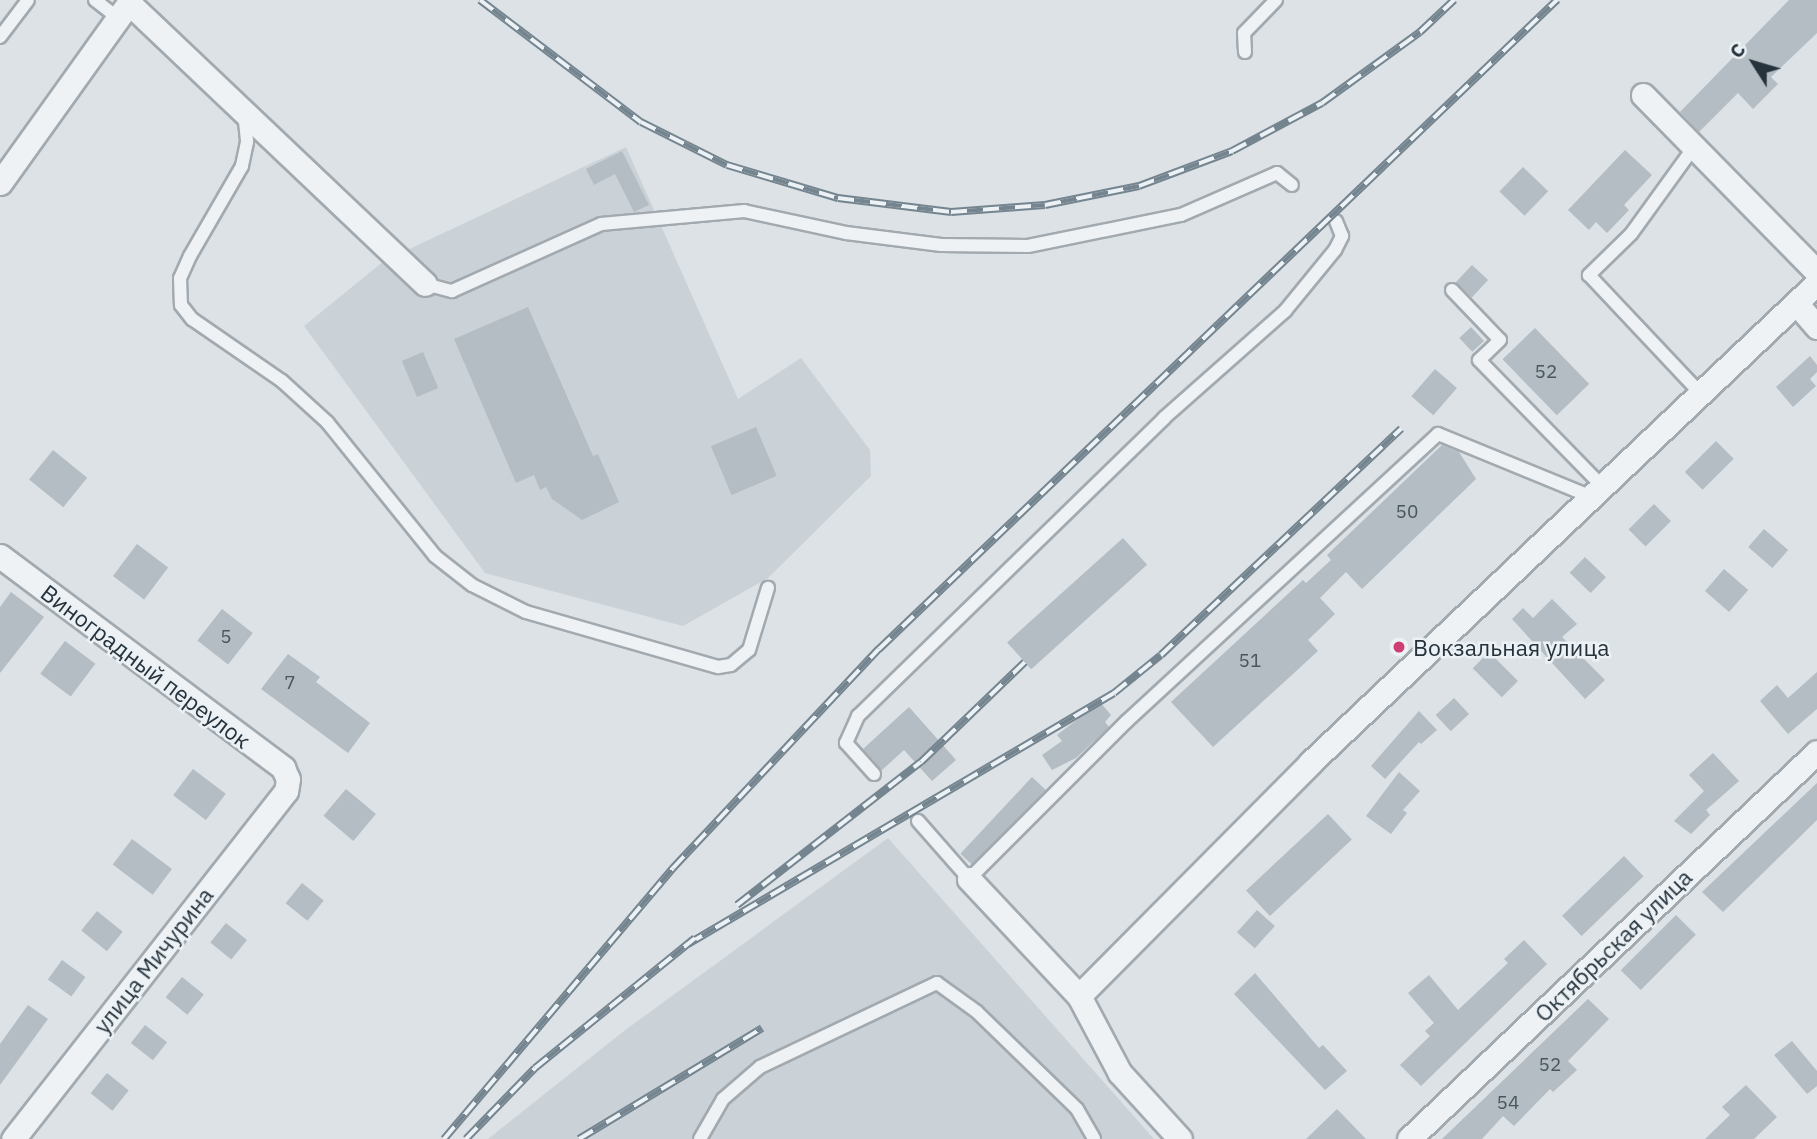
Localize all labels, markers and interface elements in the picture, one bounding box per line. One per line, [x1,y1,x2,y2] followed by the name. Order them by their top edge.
[1719,28,1789,98] north arrow
[1724,38,1751,63] text: С
[1535,361,1557,383] house number: 52
[1396,501,1418,523] house number: 50
[36,578,256,754] street label: Виноградный переулок
[220,626,232,648] house number: 5
[1413,633,1609,661] place label: Вокзальная улица
[1391,639,1407,655] marker: Вокзальная улица
[1239,650,1261,672] house number: 51
[284,672,296,694] house number: 7
[1529,863,1697,1027] street label: Октябрьская улица
[87,881,219,1039] street label: улица Мичурина
[1539,1054,1561,1076] house number: 52
[1497,1092,1519,1114] house number: 54

